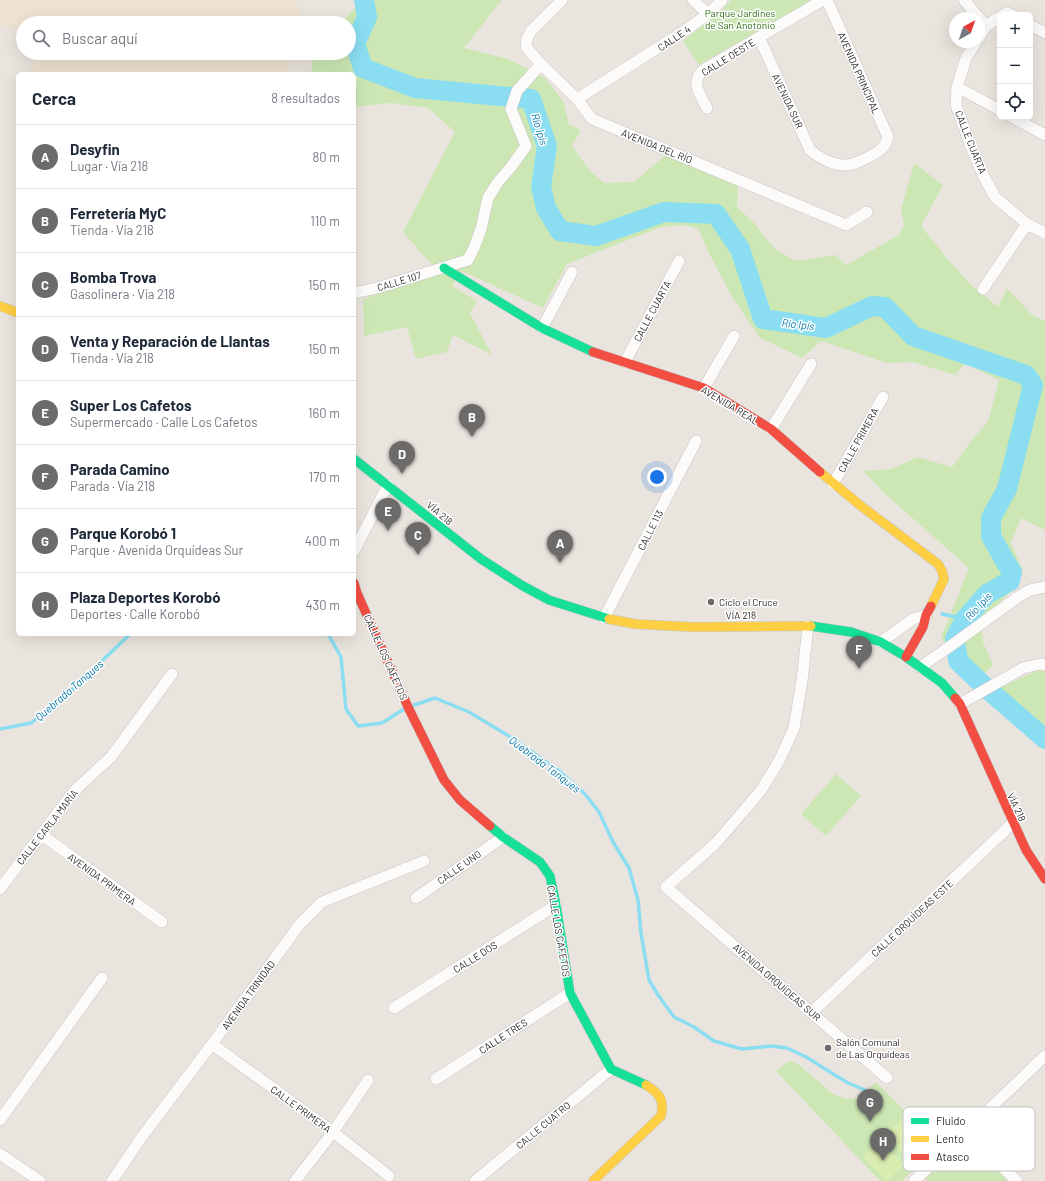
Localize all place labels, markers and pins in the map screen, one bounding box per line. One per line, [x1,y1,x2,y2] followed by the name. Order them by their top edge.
[459,404,485,437] pin: B
[389,441,415,474] pin: D
[375,498,401,531] pin: E
[405,522,431,555] pin: C
[547,530,573,563] pin: A
[719,596,778,608] place label: Ciclo el Cruce
[706,597,716,607] marker: Ciclo el Cruce
[846,636,872,669] pin: F
[836,1036,910,1060] place label: Salón Comunal de Las Orquídeas
[823,1043,833,1053] marker: Salón Comunal de Las Orquídeas
[857,1089,883,1122] pin: G
[870,1128,896,1161] pin: H

